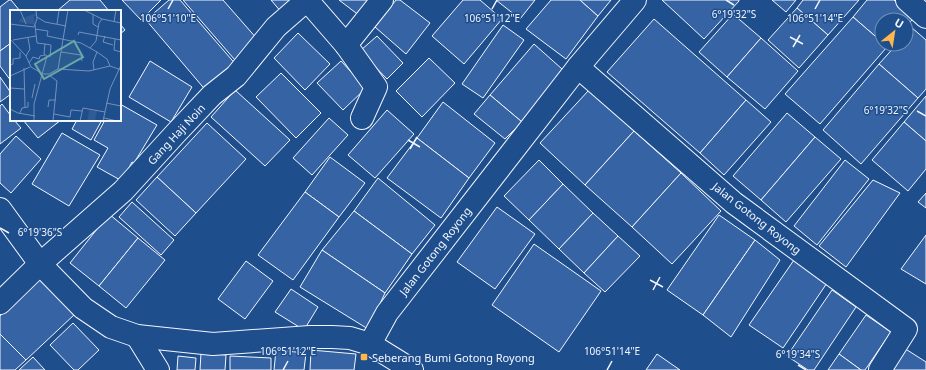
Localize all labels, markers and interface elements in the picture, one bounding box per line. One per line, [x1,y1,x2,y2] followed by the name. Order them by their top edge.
[712,7,757,21] text: 6°19'32"S
[10,10,121,121] inset map
[140,11,196,25] text: 106°51'10"E
[464,11,520,25] text: 106°51'12"E
[787,11,843,25] text: 106°51'14"E
[874,12,914,52] north arrow
[892,14,907,31] text: U
[144,100,208,168] street label: Gang Haji Noin
[864,103,909,117] text: 6°19'32"S
[709,178,804,257] street label: Jalan Gotong Royong
[395,204,474,299] street label: Jalan Gotong Royong
[18,225,63,239] text: 6°19'36"S
[260,344,316,358] text: 106°51'12"E
[584,344,640,358] text: 106°51'14"E
[776,347,821,361] text: 6°19'34"S
[372,350,535,365] place label: Seberang Bumi Gotong Royong
[359,352,369,362] marker: Seberang Bumi Gotong Royong

